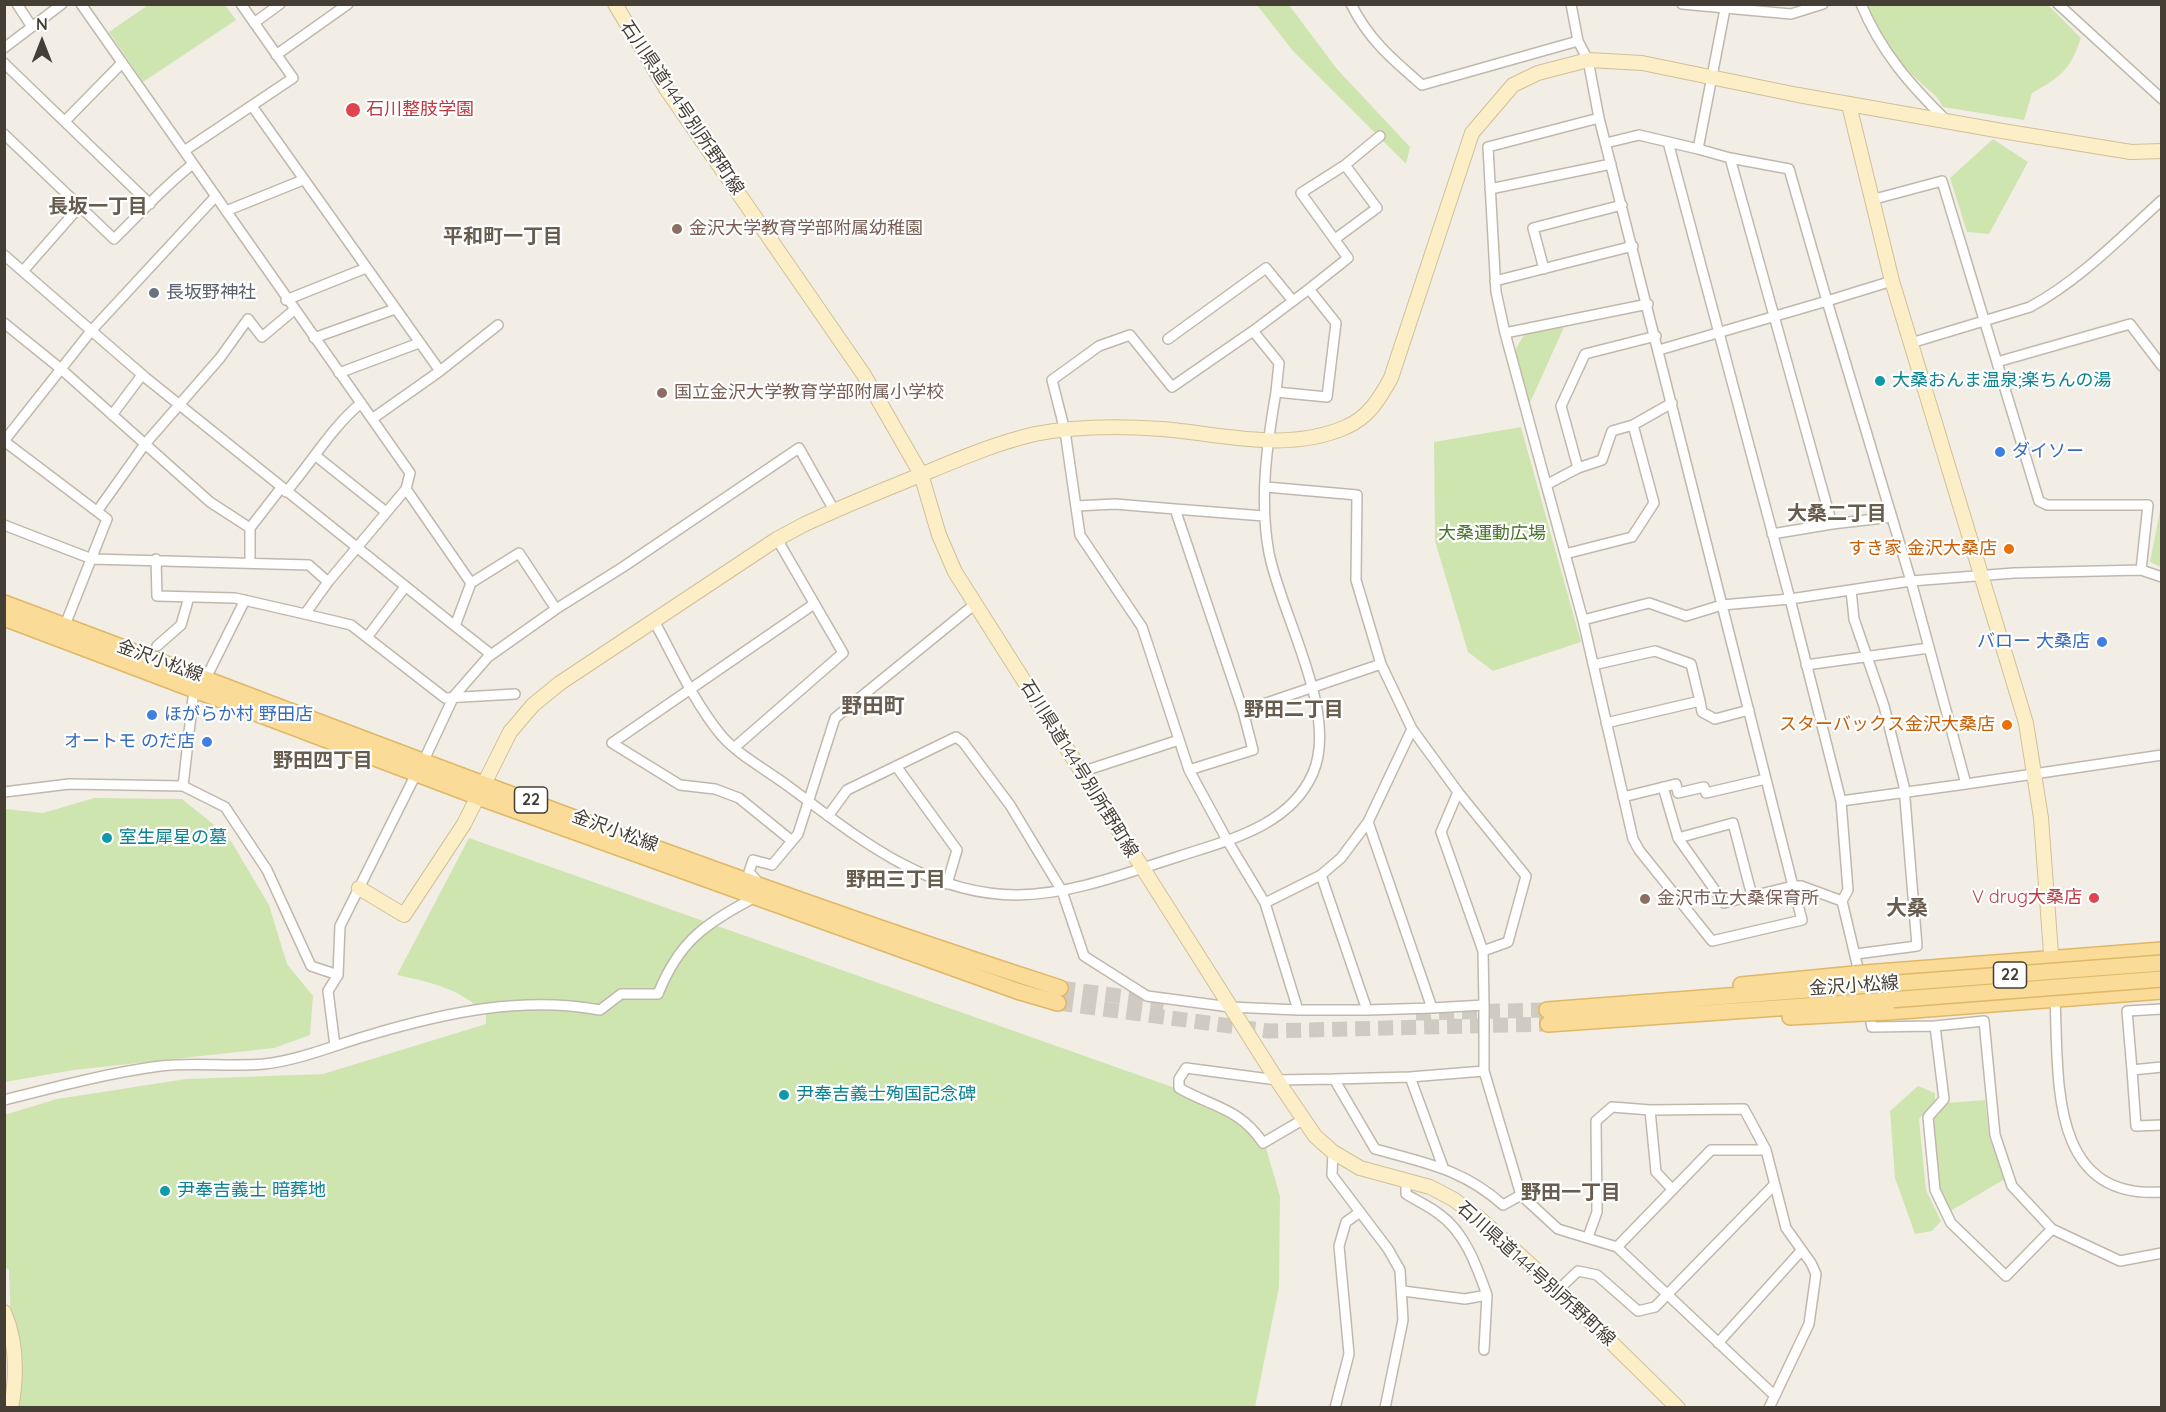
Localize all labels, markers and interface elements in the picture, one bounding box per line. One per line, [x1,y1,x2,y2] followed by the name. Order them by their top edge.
[12,12,72,72] north arrow
[36,14,48,34] text: N
[616,17,748,199] street label: 石川県道144号別所野町線
[366,99,474,121] place label: 石川整肢学園
[344,101,362,119] marker: 石川整肢学園
[48,195,148,219] district label: 長坂一丁目
[689,218,923,240] place label: 金沢大学教育学部附属幼稚園
[670,222,684,236] marker: 金沢大学教育学部附属幼稚園
[443,225,563,249] district label: 平和町一丁目
[166,282,256,304] place label: 長坂野神社
[147,286,161,300] marker: 長坂野神社
[1892,370,2112,392] place label: 大桑おんま温泉;楽ちんの湯
[1873,374,1887,388] marker: 大桑おんま温泉;楽ちんの湯
[674,382,944,404] place label: 国立金沢大学教育学部附属小学校
[655,386,669,400] marker: 国立金沢大学教育学部附属小学校
[2012,441,2084,463] place label: ダイソー
[1993,445,2007,459] marker: ダイソー
[1787,502,1887,526] district label: 大桑二丁目
[1438,523,1546,545] park label: 大桑運動広場
[1848,538,1997,560] place label: すき家 金沢大桑店
[2002,542,2016,556] marker: すき家 金沢大桑店
[1977,631,2090,653] place label: バロー 大桑店
[114,635,206,687] street label: 金沢小松線
[2095,635,2109,649] marker: バロー 大桑店
[1015,676,1143,862] street label: 石川県道144号別所野町線
[842,694,904,720] district label: 野田町
[1244,698,1344,722] district label: 野田二丁目
[164,704,313,726] place label: ほがらか村 野田店
[145,708,159,722] marker: ほがらか村 野田店
[1779,714,1995,736] place label: スターバックス金沢大桑店
[2000,718,2014,732] marker: スターバックス金沢大桑店
[64,731,195,753] place label: オートモ のだ店
[200,735,214,749] marker: オートモ のだ店
[273,749,373,773] district label: 野田四丁目
[514,787,548,813] road number: 22
[569,805,661,857] street label: 金沢小松線
[119,827,227,849] place label: 室生犀星の墓
[100,831,114,845] marker: 室生犀星の墓
[846,868,946,892] district label: 野田三丁目
[1972,887,2082,909] place label: V drug大桑店
[1657,888,1819,910] place label: 金沢市立大桑保育所
[2087,891,2101,905] marker: V drug大桑店
[1638,892,1652,906] marker: 金沢市立大桑保育所
[1886,896,1928,922] district label: 大桑
[1994,962,2026,988] road number: 22
[1808,972,1900,1000] street label: 金沢小松線
[796,1084,976,1106] place label: 尹奉吉義士殉国記念碑
[777,1088,791,1102] marker: 尹奉吉義士殉国記念碑
[177,1180,326,1202] place label: 尹奉吉義士 暗葬地
[1521,1181,1621,1205] district label: 野田一丁目
[158,1184,172,1198] marker: 尹奉吉義士 暗葬地
[1452,1197,1620,1351] street label: 石川県道144号別所野町線

